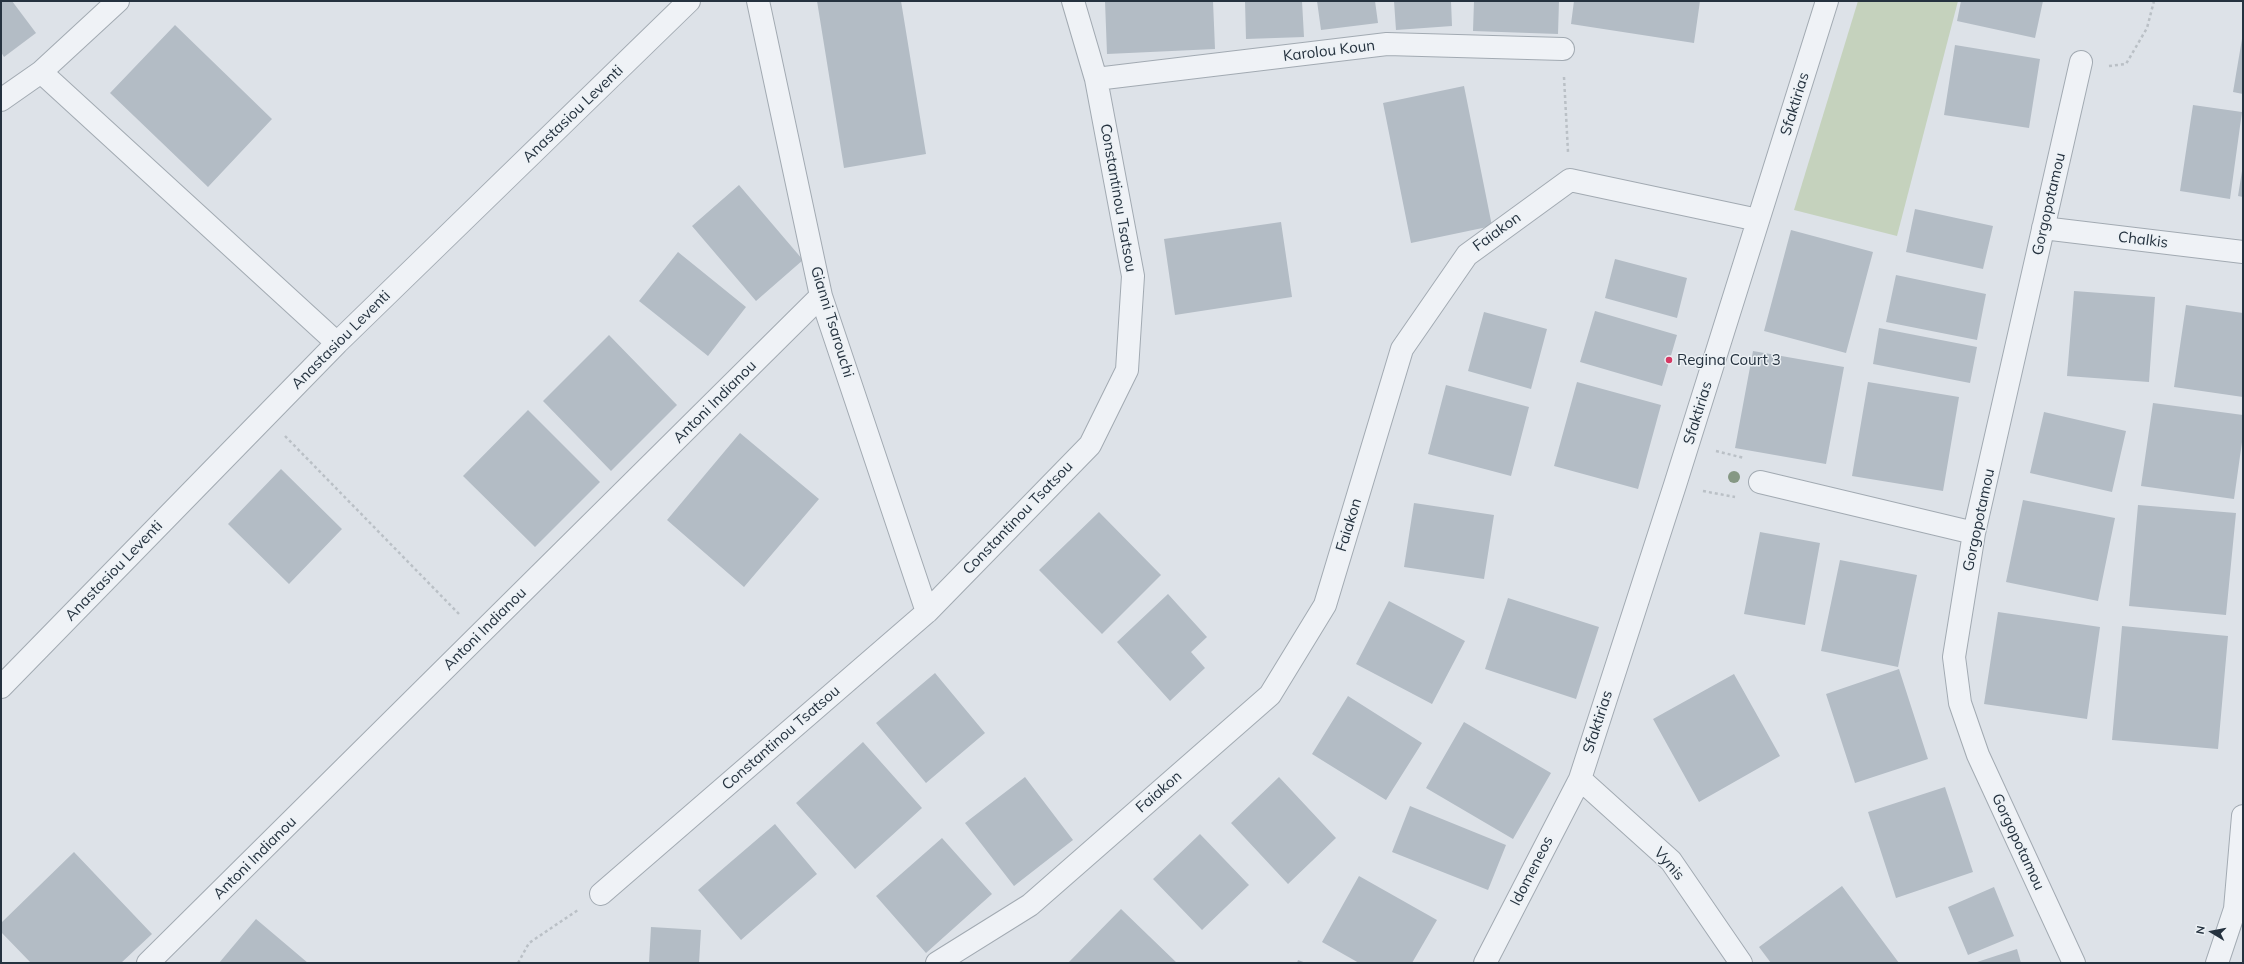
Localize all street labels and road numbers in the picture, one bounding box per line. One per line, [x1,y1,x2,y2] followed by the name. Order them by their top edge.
[1282,36,1376,66] street label: Karolou Koun
[519,62,627,166] street label: Anastasiou Leventi
[1777,70,1813,138] street label: Sfaktirias
[1096,122,1140,274] street label: Constantinou Tsatsou
[2028,151,2070,257] street label: Gorgopotamou
[1470,209,1524,255] street label: Faiakon
[2117,228,2169,252] street label: Chalkis
[807,264,857,380] street label: Gianni Tsarouchi
[288,287,394,393] street label: Anastasiou Leventi
[670,357,760,447] street label: Antoni Indianou
[1680,379,1716,447] street label: Sfaktirias
[959,458,1077,578] street label: Constantinou Tsatsou
[1959,467,1999,573] street label: Gorgopotamou
[1332,496,1366,554] street label: Faiakon
[62,517,166,625] street label: Anastasiou Leventi
[440,584,530,674] street label: Antoni Indianou
[718,682,844,794] street label: Constantinou Tsatsou
[1579,688,1617,756] street label: Sfaktirias
[1132,767,1186,817] street label: Faiakon
[1988,791,2048,893] street label: Gorgopotamou
[210,813,300,903] street label: Antoni Indianou
[1507,833,1557,909] street label: Idomeneos
[1650,844,1688,884] street label: Vynis

